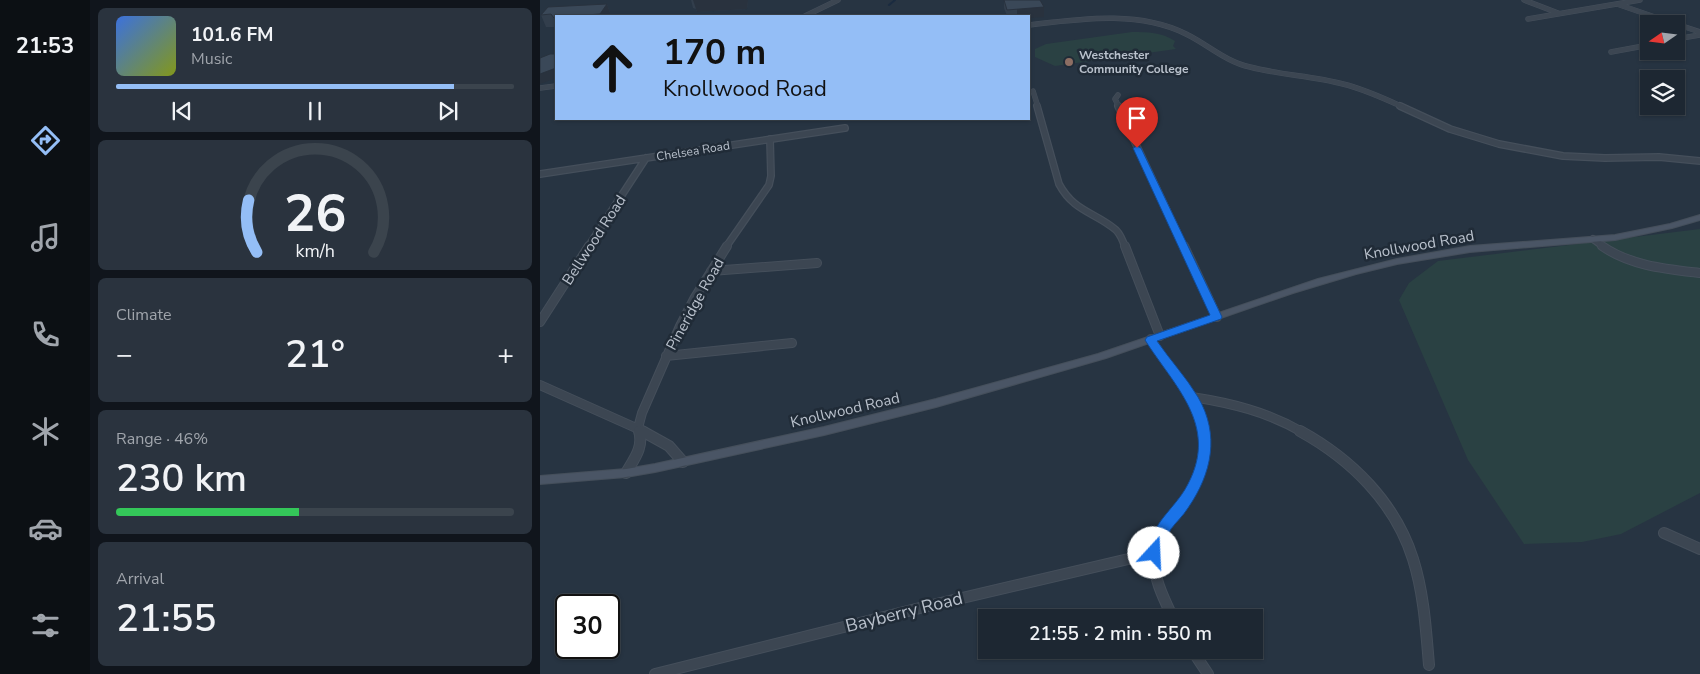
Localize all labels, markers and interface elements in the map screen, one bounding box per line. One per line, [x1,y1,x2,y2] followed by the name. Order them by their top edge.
[1640,15,1685,60] north arrow
[1640,15,1685,115] map controls
[191,22,274,48] text: 101.6 FM
[663,29,766,76] text: 170 m
[16,31,74,61] text: 21:53
[580,35,645,100] icon: ahead
[1079,47,1189,77] place label: Westchester Community College
[191,48,232,70] text: Music
[1063,56,1075,68] marker: Westchester Community College
[1640,70,1685,115] button: layers
[663,74,827,104] text: Knollwood Road
[168,97,196,125] icon: previous
[301,97,329,125] icon: pause
[434,97,462,125] icon: next
[1116,97,1158,148] pin
[1123,104,1151,132] icon: arrive
[28,123,63,158] icon: directions
[655,137,731,165] street label: Chelsea Road
[284,178,346,249] text: 26
[557,191,631,289] street label: Bellwood Road
[28,220,63,255] icon: music
[1362,225,1476,265] street label: Knollwood Road
[295,239,335,263] text: km/h
[661,254,729,354] street label: Pineridge Road
[116,304,171,326] text: Climate
[28,317,63,352] icon: phone
[285,329,345,380] text: 21°
[116,336,133,374] text: −
[497,336,514,374] text: +
[788,388,902,432] street label: Knollwood Road
[28,414,63,449] icon: climate
[116,428,208,450] text: Range · 46%
[116,453,247,504] text: 230 km
[28,511,63,546] icon: car
[1127,526,1179,578] position arrow
[116,568,164,590] text: Arrival
[843,586,965,638] street label: Bayberry Road
[116,593,216,644] text: 21:55
[555,594,620,659] speed limit sign: 30
[28,608,63,643] icon: filters
[1029,621,1212,647] text: 21:55 · 2 min · 550 m

